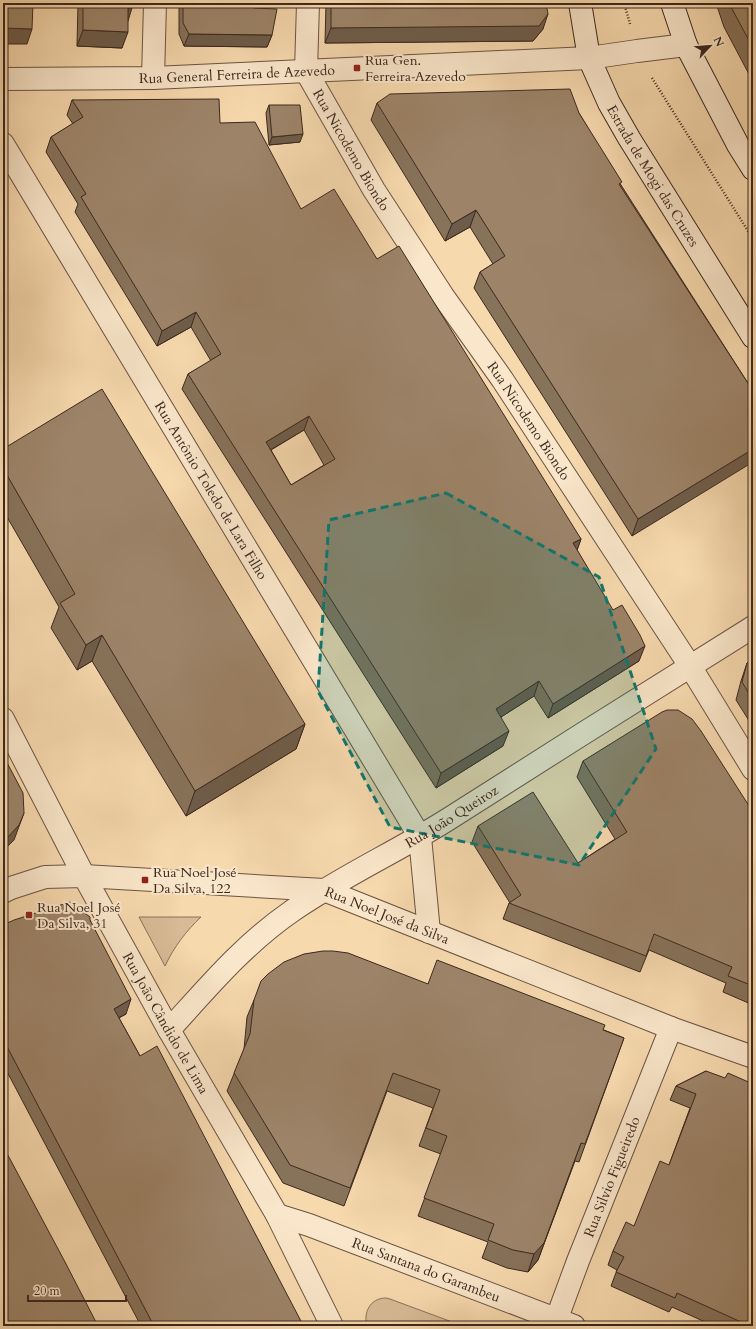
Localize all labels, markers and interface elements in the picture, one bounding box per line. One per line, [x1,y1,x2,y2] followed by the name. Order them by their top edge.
[690,26,730,66] north arrow
[710,34,728,50] text: N
[365,51,466,86] place label: Rua Gen. Ferreira Azevedo
[139,60,336,88] street label: Rua General Ferreira de Azevedo
[352,63,362,73] marker: Rua Gen. Ferreira Azevedo
[309,85,395,215] street label: Rua Nicodemo Biondo
[603,101,704,250] street label: Estrada de Mogi das Cruzes
[483,358,575,484] street label: Rua Nicodemo Biondo
[150,398,272,583] street label: Rua Antônio Toledo de Lara Filho
[402,780,502,852] street label: Rua João Queiroz
[153,863,237,898] place label: Rua Noel José Da Silva, 122
[140,875,150,885] marker: Rua Noel José Da Silva, 122
[322,882,452,948] street label: Rua Noel José da Silva
[37,898,121,933] place label: Rua Noel José Da Silva, 31
[24,910,34,920] marker: Rua Noel José Da Silva, 31
[118,949,214,1097] street label: Rua João Cândido de Lima
[579,1113,644,1240] street label: Rua Silvio Figueiredo
[349,1233,503,1307] street label: Rua Santana do Garambeu
[28,1277,126,1303] scale bar
[34,1283,61,1299] text: 20 m

